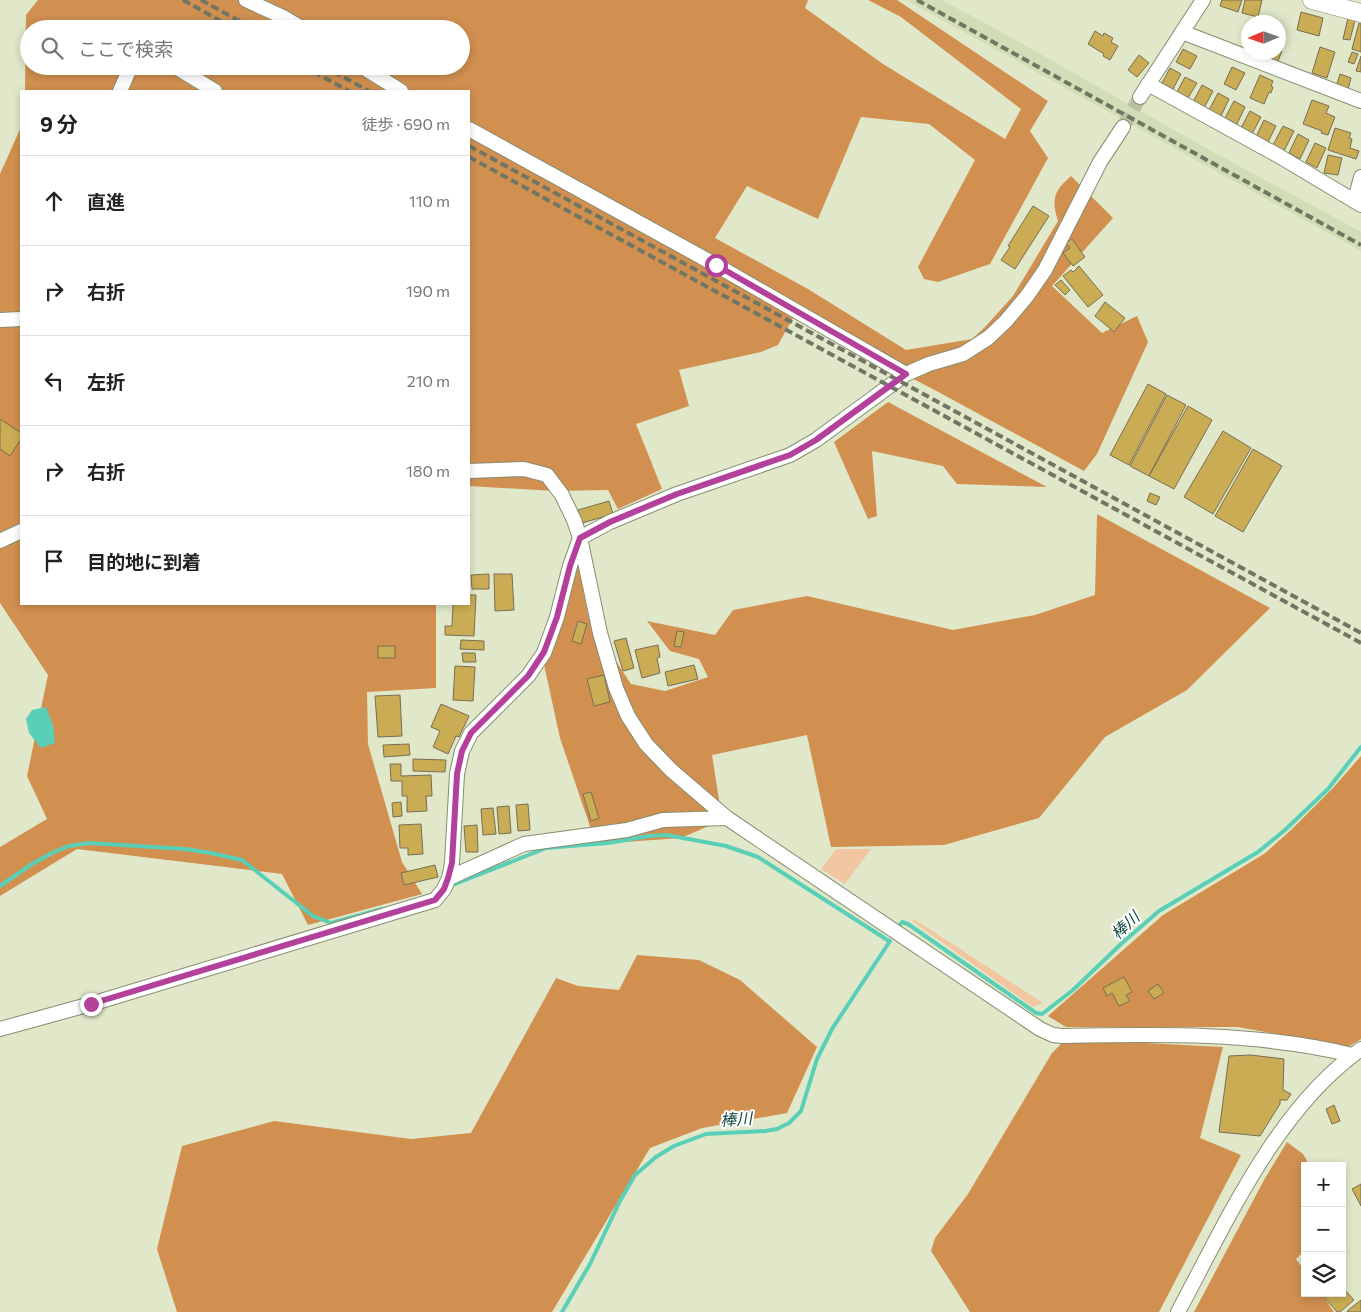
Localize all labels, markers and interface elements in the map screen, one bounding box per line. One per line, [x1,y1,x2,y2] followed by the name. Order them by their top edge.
[1241,15,1286,60] north arrow
[20,20,470,75] search box
[38,34,66,62] icon: search
[78,37,173,60] text: ここで検索
[40,111,78,136] text: 9 分
[361,114,450,133] text: 徒歩 · 690 m
[40,187,68,215] icon: ahead
[87,190,125,213] text: 直進
[409,191,450,210] text: 110 m
[705,254,728,277] route start
[40,277,68,305] icon: right
[87,280,125,303] text: 右折
[406,281,450,300] text: 190 m
[40,367,68,395] icon: left
[87,370,125,393] text: 左折
[407,371,450,390] text: 210 m
[40,457,68,485] icon: right
[87,460,125,483] text: 右折
[406,461,450,480] text: 180 m
[40,547,68,575] icon: arrive
[87,550,201,573] text: 目的地に到着
[1106,905,1144,942] water label: 棒川
[80,993,103,1016] route end
[719,1108,755,1129] water label: 棒川
[1301,1162,1346,1297] map controls
[1301,1162,1346,1207] button: +
[1301,1207,1346,1252] button: −
[1301,1252,1346,1297] button: layers

